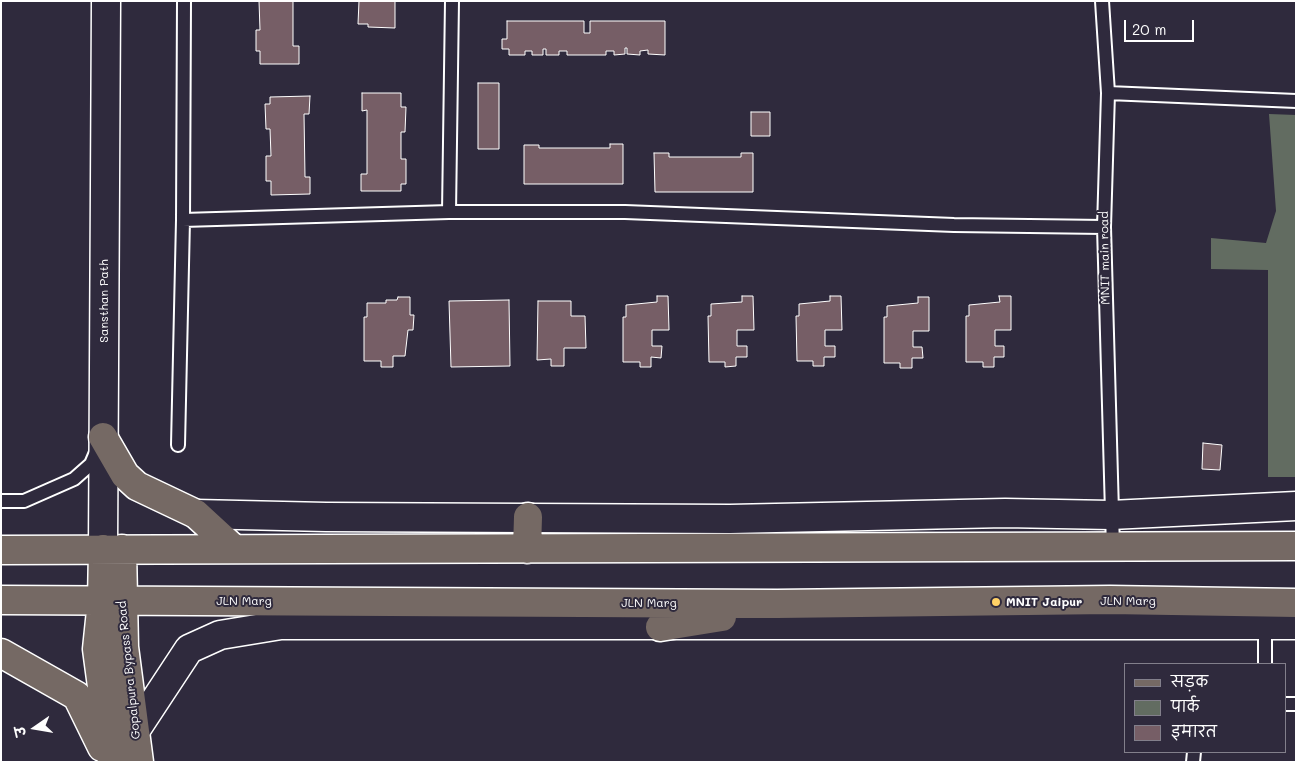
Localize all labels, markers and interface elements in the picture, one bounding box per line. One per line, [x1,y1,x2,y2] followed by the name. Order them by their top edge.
[1127,10,1197,42] scale bar
[1132,19,1166,39] text: 20 m
[1097,211,1113,305] street label: MNIT main road
[97,259,111,343] street label: Sansthan Path
[216,594,272,608] street label: JLN Marg
[1100,594,1156,608] street label: JLN Marg
[1006,595,1082,609] place label: MNIT Jaipur
[621,596,677,610] street label: JLN Marg
[990,596,1002,608] marker: MNIT Jaipur
[115,600,143,740] street label: Gopalpura Bypass Road
[1124,663,1287,753] legend
[1171,671,1208,691] text: सड़क
[1171,696,1199,716] text: पार्क
[10,703,60,753] north arrow
[1171,721,1217,741] text: इमारत
[10,725,30,738] text: उ

